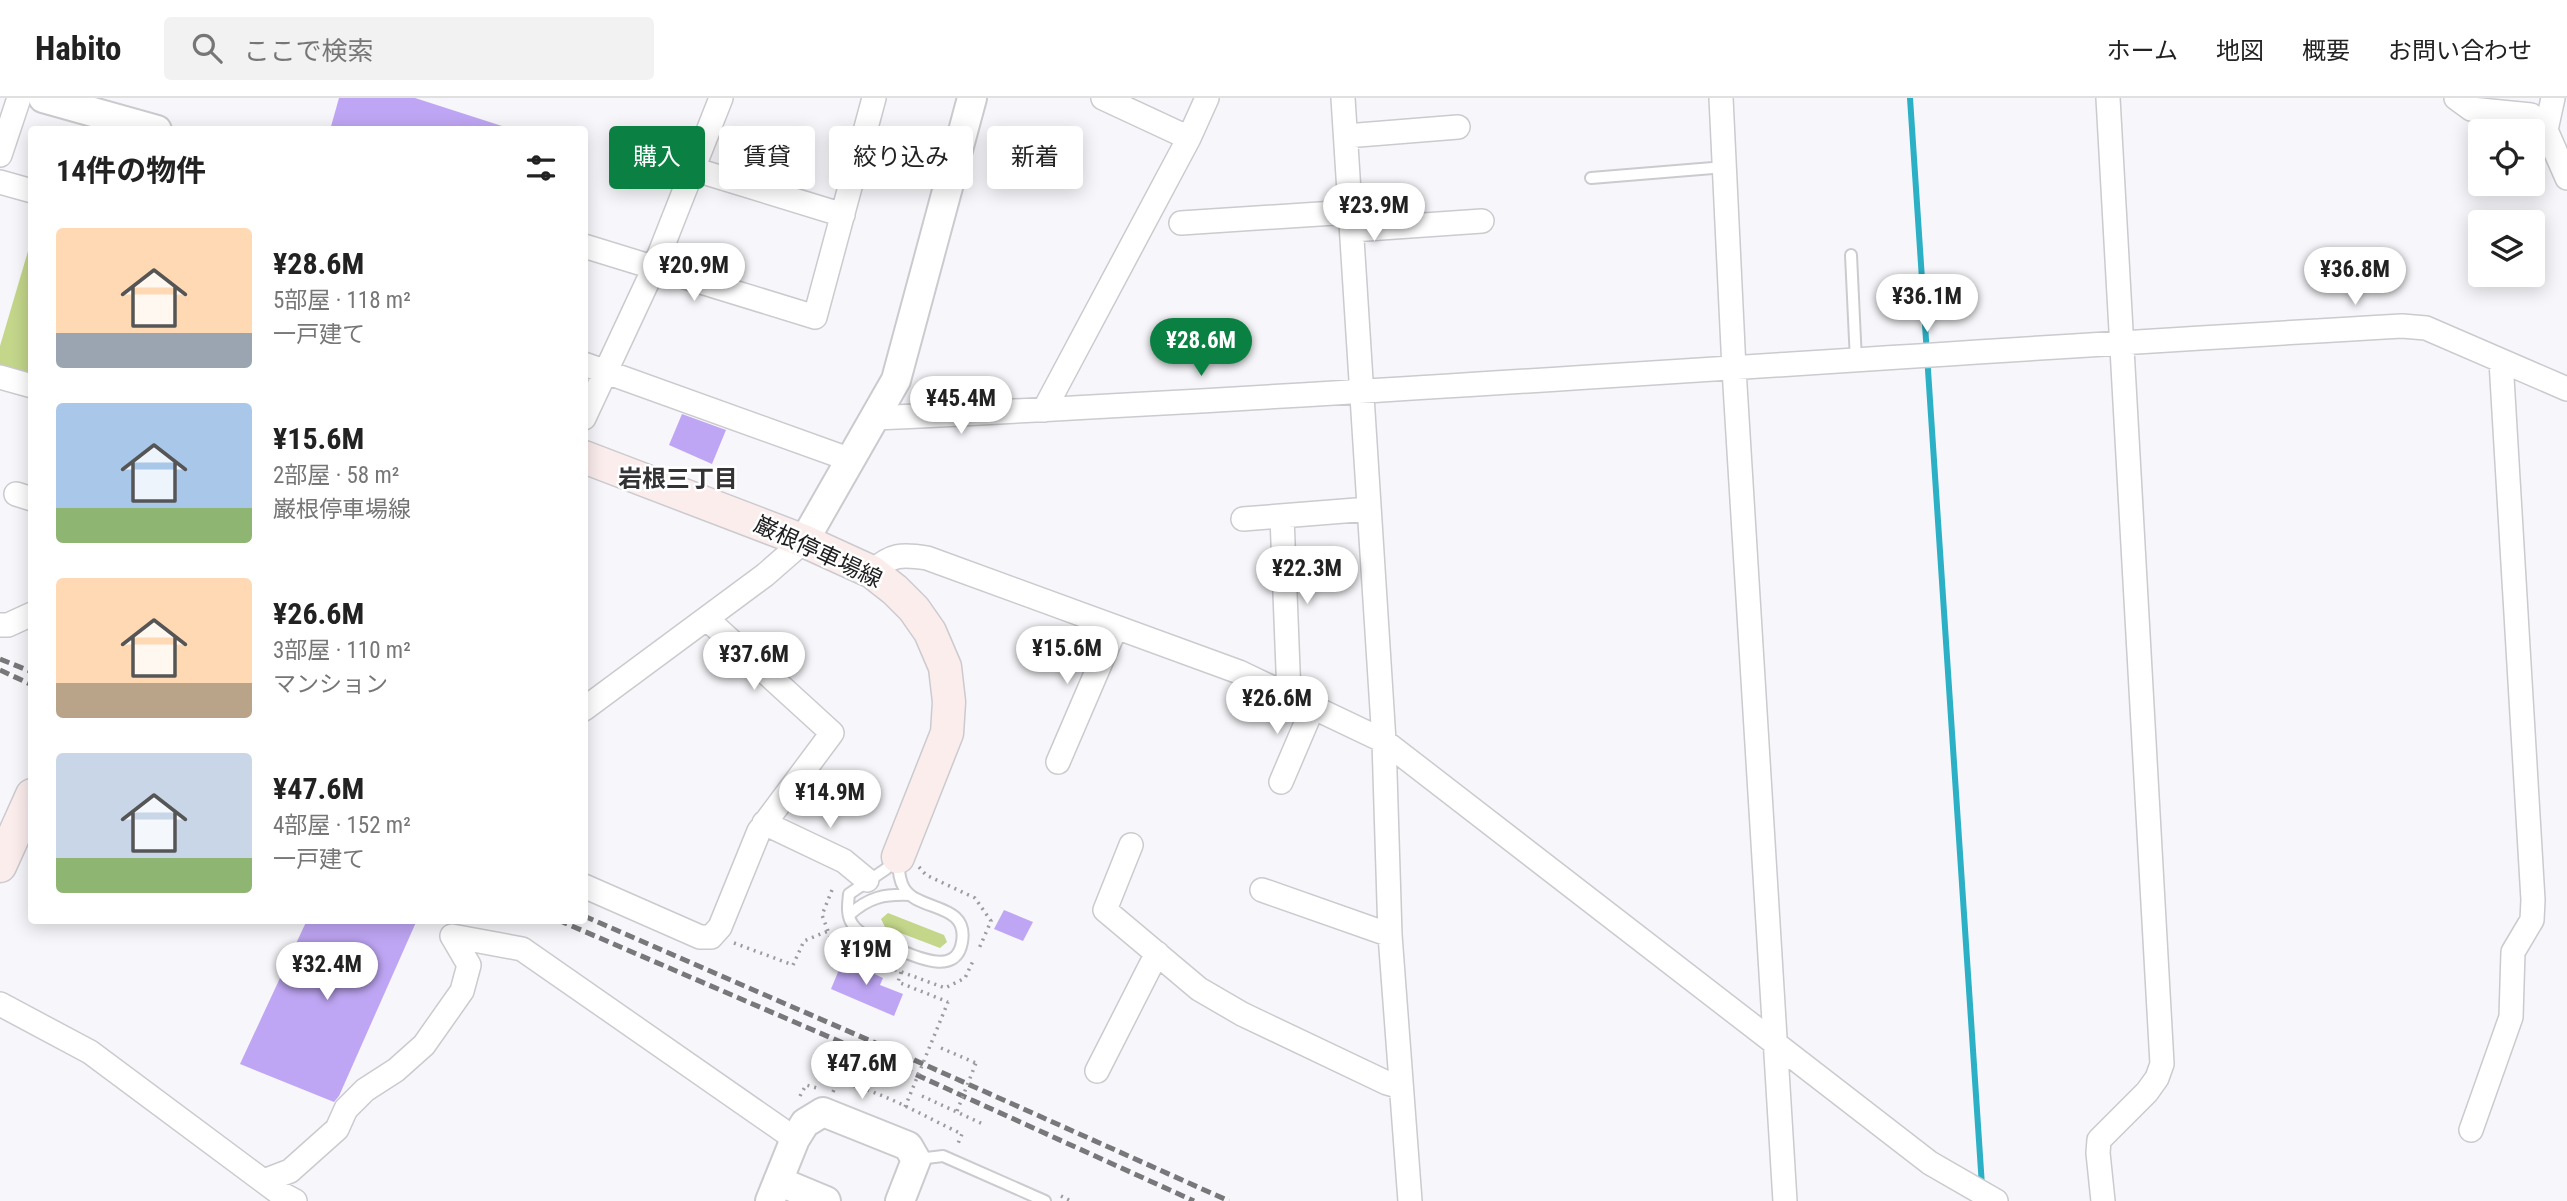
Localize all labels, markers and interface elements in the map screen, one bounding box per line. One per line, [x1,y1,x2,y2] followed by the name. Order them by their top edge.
[164,17,654,80] search box
[35,29,122,68] text: Habito
[188,29,226,67] icon: search
[244,36,374,66] text: ここで検索
[2107,37,2178,65] text: ホーム
[2216,37,2264,65] text: 地図
[2302,37,2350,65] text: 概要
[2388,37,2532,65] text: お問い合わせ
[2468,119,2545,287] map controls
[2468,119,2545,196] button: locate
[609,126,705,189] chip: 購入
[719,126,815,189] chip: 賃貸
[829,126,973,189] chip: 絞り込み
[987,126,1083,189] chip: 新着
[522,149,560,187] icon: filters
[56,153,206,188] text: 14件の物件
[1317,184,1431,243] pin: ¥23.9M
[1339,192,1409,219] text: ¥23.9M
[2468,210,2545,287] button: layers
[637,244,751,303] pin: ¥20.9M
[273,246,364,281] text: ¥28.6M
[2298,248,2412,307] pin: ¥36.8M
[659,252,729,279] text: ¥20.9M
[112,256,196,340] icon: home
[2320,256,2390,283] text: ¥36.8M
[1870,274,1984,334] pin: ¥36.1M
[1892,283,1962,310] text: ¥36.1M
[273,287,411,314] text: 5部屋 · 118 m²
[1144,318,1258,378] pin: ¥28.6M
[273,321,365,348] text: 一戸建て
[1166,327,1236,354] text: ¥28.6M
[904,376,1018,436] pin: ¥45.4M
[926,385,996,412] text: ¥45.4M
[273,421,364,456] text: ¥15.6M
[112,431,196,515] icon: home
[273,462,399,489] text: 2部屋 · 58 m²
[618,465,738,493] district label: 岩根三丁目
[273,496,411,523] text: 巌根停車場線
[750,511,886,593] street label: 巌根停車場線
[1250,546,1364,606] pin: ¥22.3M
[1272,555,1342,582] text: ¥22.3M
[273,596,364,631] text: ¥26.6M
[112,606,196,690] icon: home
[1010,626,1124,686] pin: ¥15.6M
[697,632,811,692] pin: ¥37.6M
[1032,635,1102,662] text: ¥15.6M
[273,637,411,664] text: 3部屋 · 110 m²
[719,641,789,668] text: ¥37.6M
[273,671,388,698] text: マンション
[1220,676,1334,736] pin: ¥26.6M
[1242,685,1312,712] text: ¥26.6M
[773,770,887,830] pin: ¥14.9M
[273,771,364,806] text: ¥47.6M
[795,779,865,806] text: ¥14.9M
[112,781,196,865] icon: home
[273,812,411,839] text: 4部屋 · 152 m²
[273,846,365,873] text: 一戸建て
[825,928,907,987] pin: ¥19M
[840,936,892,963] text: ¥19M
[270,942,384,1002] pin: ¥32.4M
[292,951,362,978] text: ¥32.4M
[805,1042,919,1101] pin: ¥47.6M
[827,1050,897,1077] text: ¥47.6M

